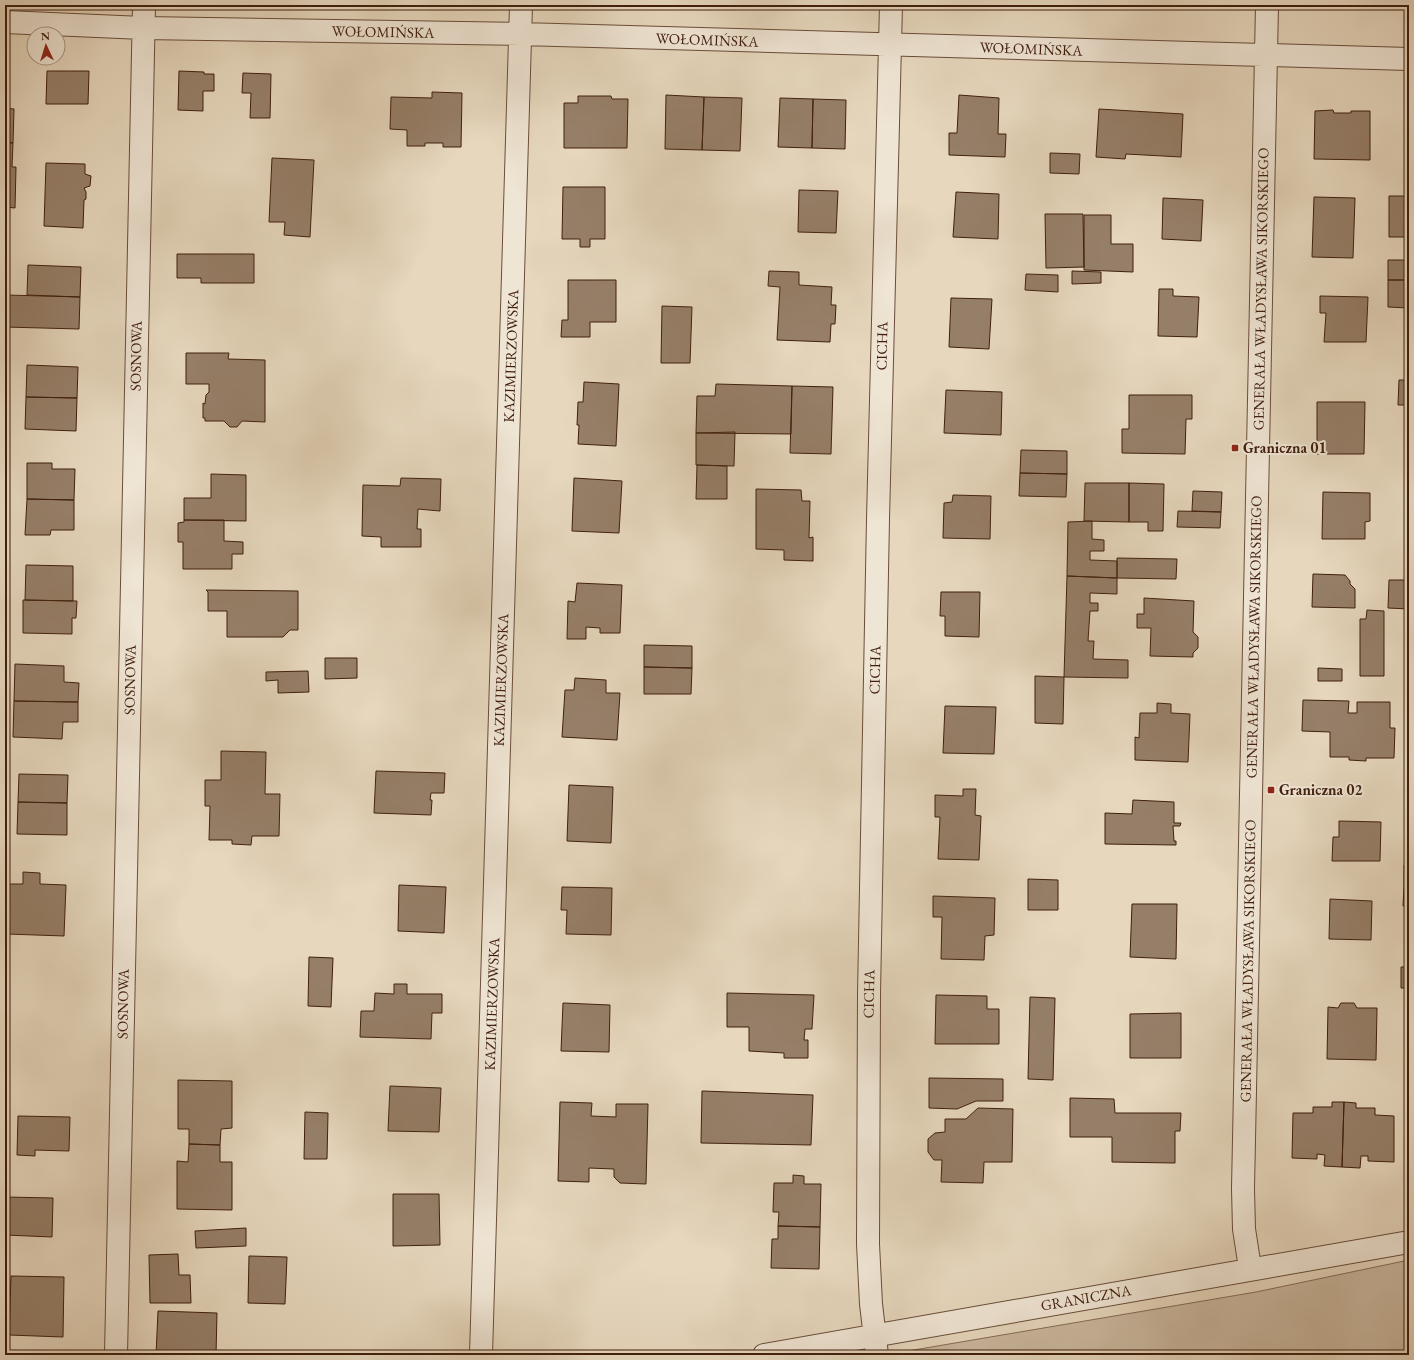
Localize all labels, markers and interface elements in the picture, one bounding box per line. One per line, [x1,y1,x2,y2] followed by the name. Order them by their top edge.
[331,21,435,42] street label: WOŁOMIŃSKA
[26,26,66,66] north arrow
[655,28,759,51] street label: WOŁOMIŃSKA
[40,29,50,43] text: N
[979,37,1083,60] street label: WOŁOMIŃSKA
[1249,147,1272,431] street label: GENERAŁA WŁADYSŁAWA SIKORSKIEGO
[499,288,522,423] street label: KAZIMIERZOWSKA
[125,320,146,391] street label: SOSNOWA
[872,321,891,371] street label: CICHA
[1243,438,1326,457] place label: Graniczna 01
[1230,443,1240,453] marker: Graniczna 01
[1242,495,1265,779] street label: GENERAŁA WŁADYSŁAWA SIKORSKIEGO
[489,612,512,747] street label: KAZIMIERZOWSKA
[119,644,140,715] street label: SOSNOWA
[865,645,884,695] street label: CICHA
[1279,780,1362,799] place label: Graniczna 02
[1266,785,1276,795] marker: Graniczna 02
[1236,819,1259,1103] street label: GENERAŁA WŁADYSŁAWA SIKORSKIEGO
[480,936,503,1071] street label: KAZIMIERZOWSKA
[112,968,133,1039] street label: SOSNOWA
[859,969,878,1019] street label: CICHA
[1039,1280,1133,1315] street label: GRANICZNA

